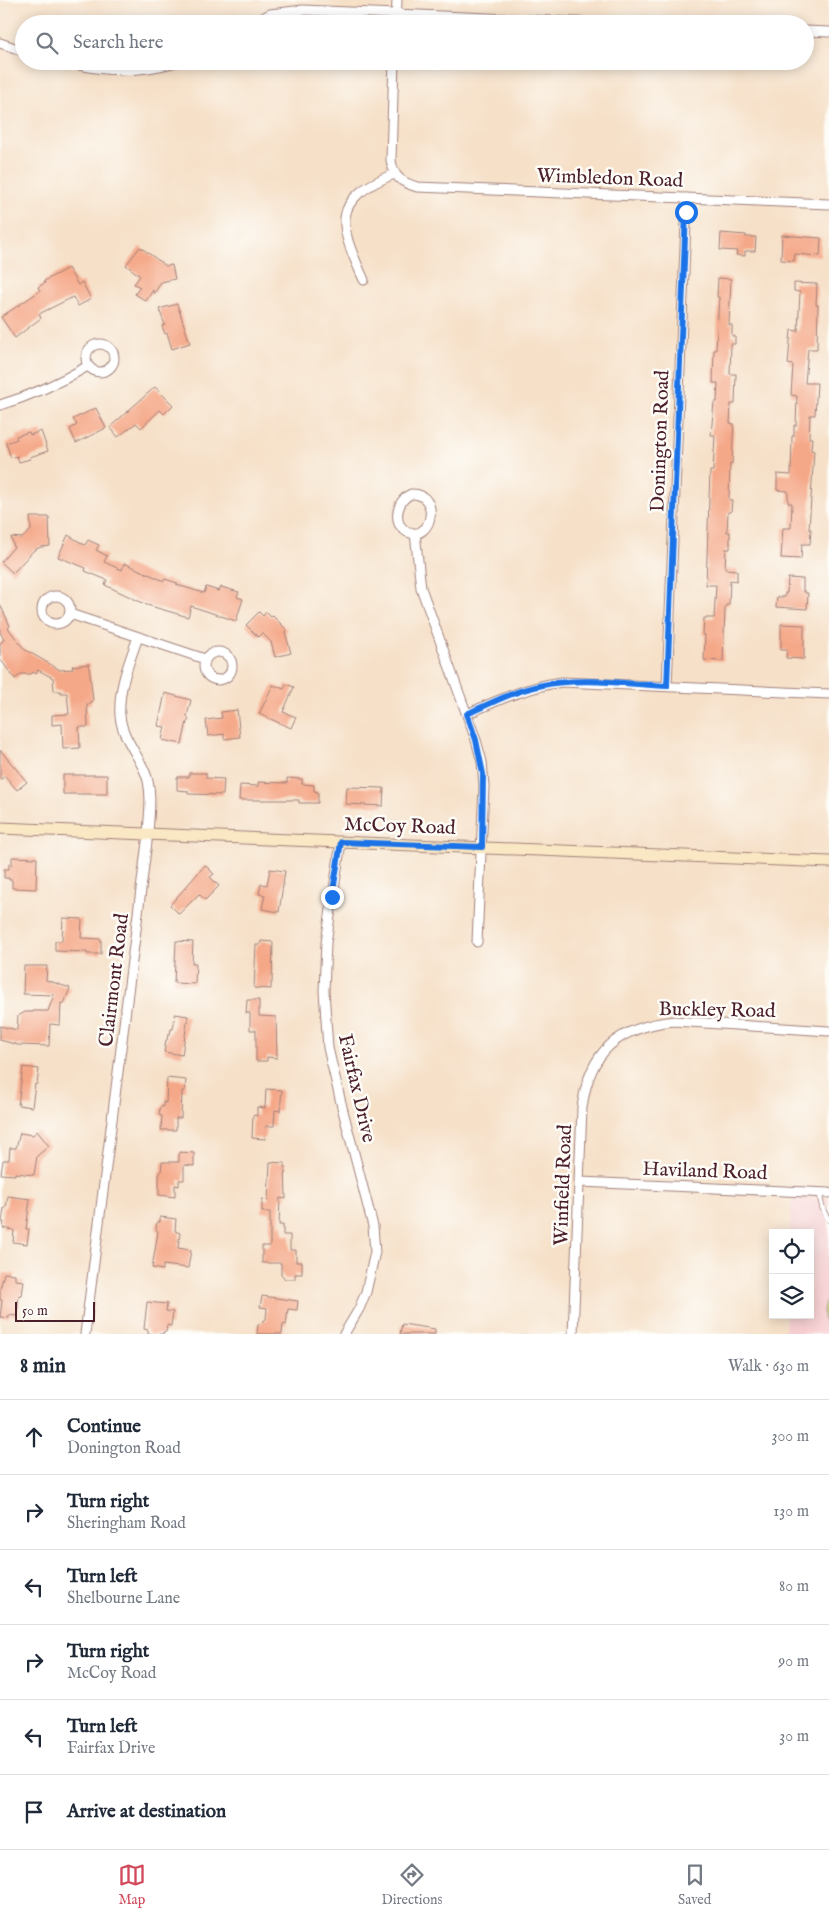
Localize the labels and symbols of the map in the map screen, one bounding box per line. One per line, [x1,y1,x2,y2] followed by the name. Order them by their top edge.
[536,163,684,194] street label: Wimbledon Road
[675,201,698,224] route start
[646,369,675,512] street label: Donington Road
[344,812,456,841] street label: McCoy Road
[321,886,344,909] route end
[94,912,135,1048] street label: Clairmont Road
[658,997,776,1024] street label: Buckley Road
[332,1032,381,1145] street label: Fairfax Drive
[549,1124,578,1246] street label: Winfield Road
[642,1157,768,1186] street label: Haviland Road
[15,1299,95,1322] scale bar

